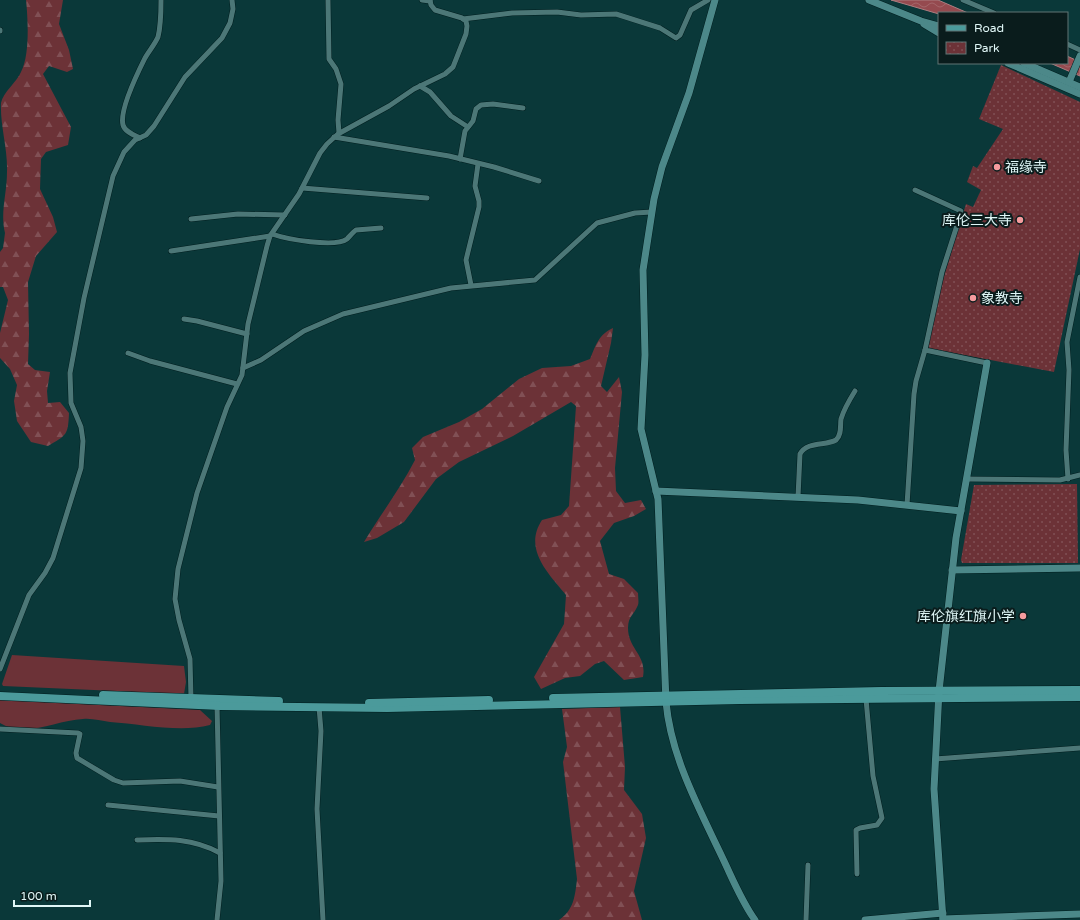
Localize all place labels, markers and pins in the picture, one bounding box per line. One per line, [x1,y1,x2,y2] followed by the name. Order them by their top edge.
[1005,159,1047,176] place label: 福缘寺
[992,162,1002,172] marker: 福缘寺
[942,212,1012,229] place label: 库伦三大寺
[1015,215,1025,225] marker: 库伦三大寺
[981,290,1023,307] place label: 象教寺
[968,293,978,303] marker: 象教寺
[917,608,1015,625] place label: 库伦旗红旗小学
[1018,611,1028,621] marker: 库伦旗红旗小学

